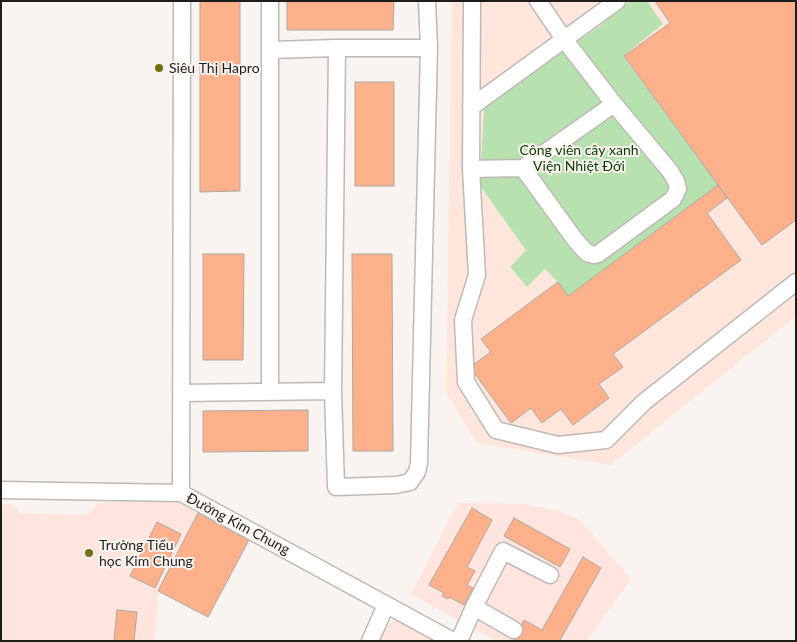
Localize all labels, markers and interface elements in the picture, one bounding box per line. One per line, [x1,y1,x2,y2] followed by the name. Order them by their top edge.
[169,60,260,76] place label: Siêu Thị Hapro
[153,62,165,74] marker: Siêu Thị Hapro
[519,142,639,174] park label: Công viên cây xanh Viện Nhiệt Đới
[184,490,292,558] street label: Đường Kim Chung
[99,537,193,570] place label: Trường Tiểu học Kim Chung
[83,547,95,559] marker: Trường Tiểu học Kim Chung

